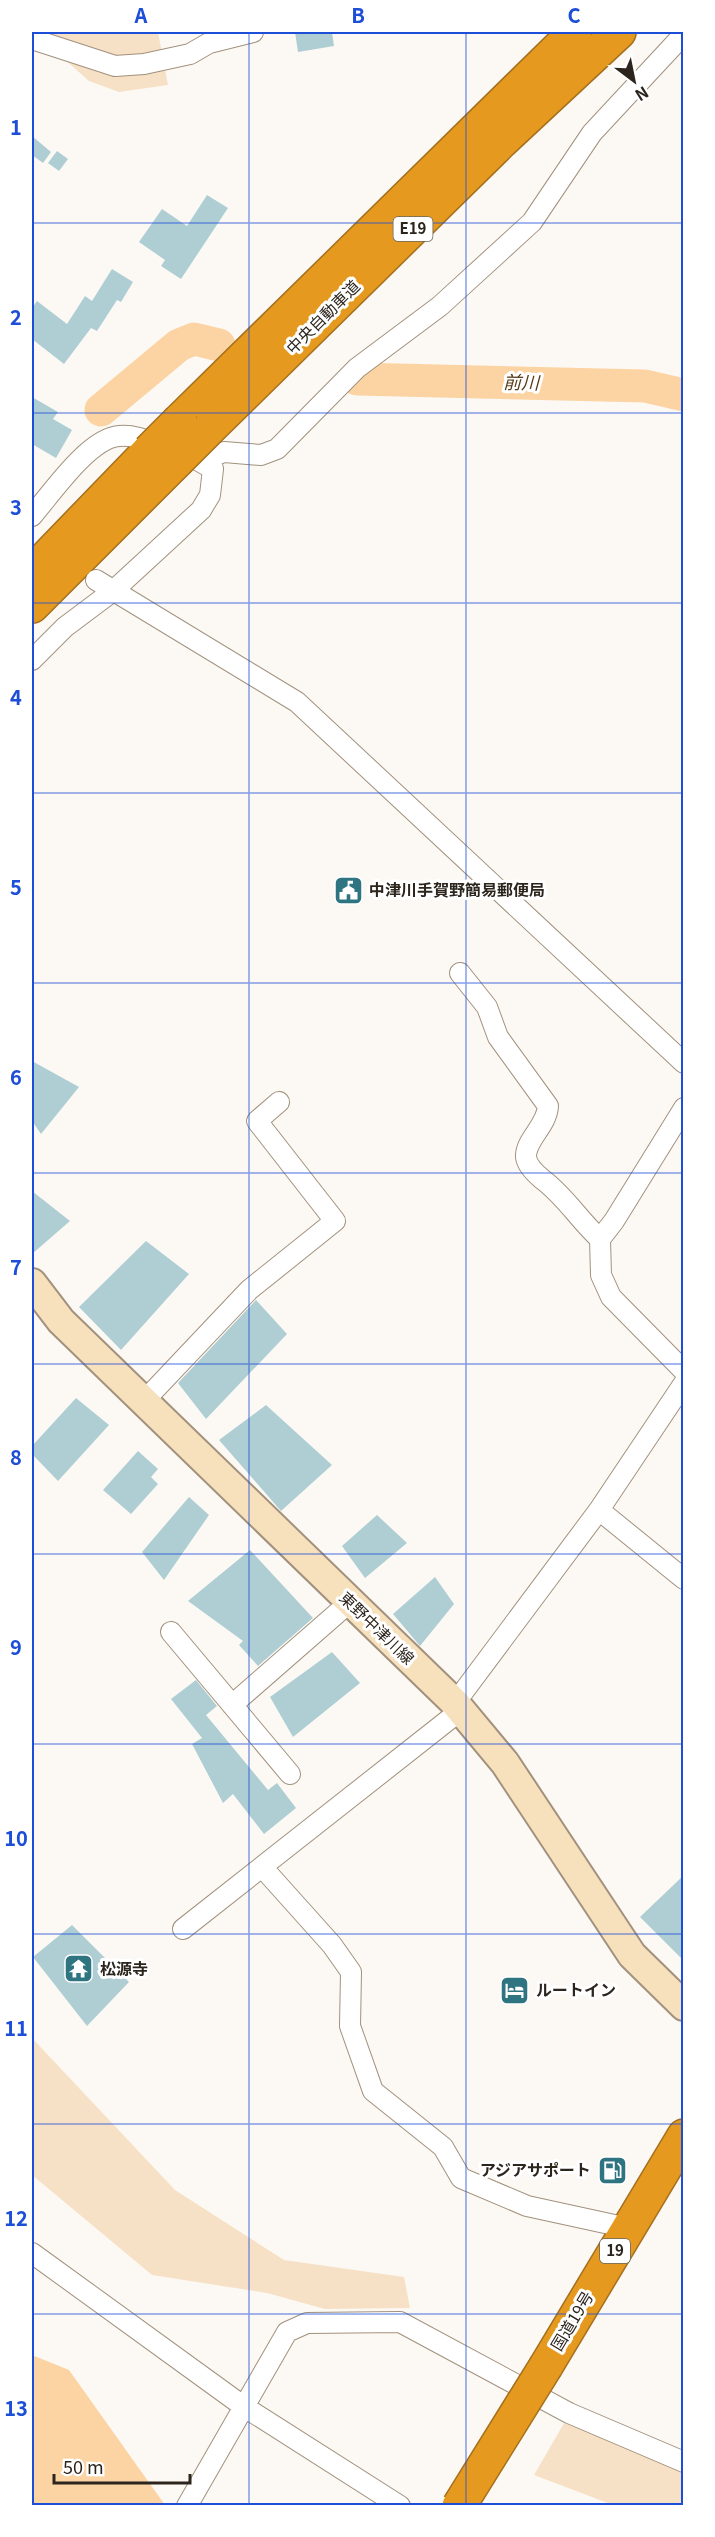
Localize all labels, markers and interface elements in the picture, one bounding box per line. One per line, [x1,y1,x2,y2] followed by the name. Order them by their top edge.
[134,0,148,29] text: A
[351,0,365,29] text: B
[567,0,581,29] text: C
[604,51,664,111] north arrow
[631,81,654,108] text: N
[10,112,22,141] text: 1
[394,217,432,241] road number: E19
[280,274,365,359] street label: 中央自動車道
[10,302,22,331] text: 2
[503,368,541,394] water label: 前川
[10,492,22,521] text: 3
[10,682,22,711] text: 4
[10,872,22,901] text: 5
[332,874,364,906] public building icon: 中津川手賀野簡易郵便局
[369,877,545,901] place label: 中津川手賀野簡易郵便局
[10,1062,22,1091] text: 6
[10,1252,22,1281] text: 7
[10,1442,22,1471] text: 8
[335,1585,421,1669] street label: 東野中津川線
[10,1632,22,1661] text: 9
[4,1823,28,1852] text: 10
[63,1953,95,1985] temple icon: 松源寺
[100,1956,148,1980] place label: 松源寺
[499,1974,531,2006] hotel icon: ルートイン
[536,1977,616,2001] place label: ルートイン
[4,2013,28,2042] text: 11
[596,2154,628,2186] fuel station icon: アジアサポート
[480,2157,591,2181] place label: アジアサポート
[4,2203,28,2232] text: 12
[600,2239,630,2263] road number: 19
[544,2286,598,2355] street label: 国道19号
[4,2393,28,2422] text: 13
[54,2447,190,2485] scale bar
[63,2453,104,2479] text: 50 m

